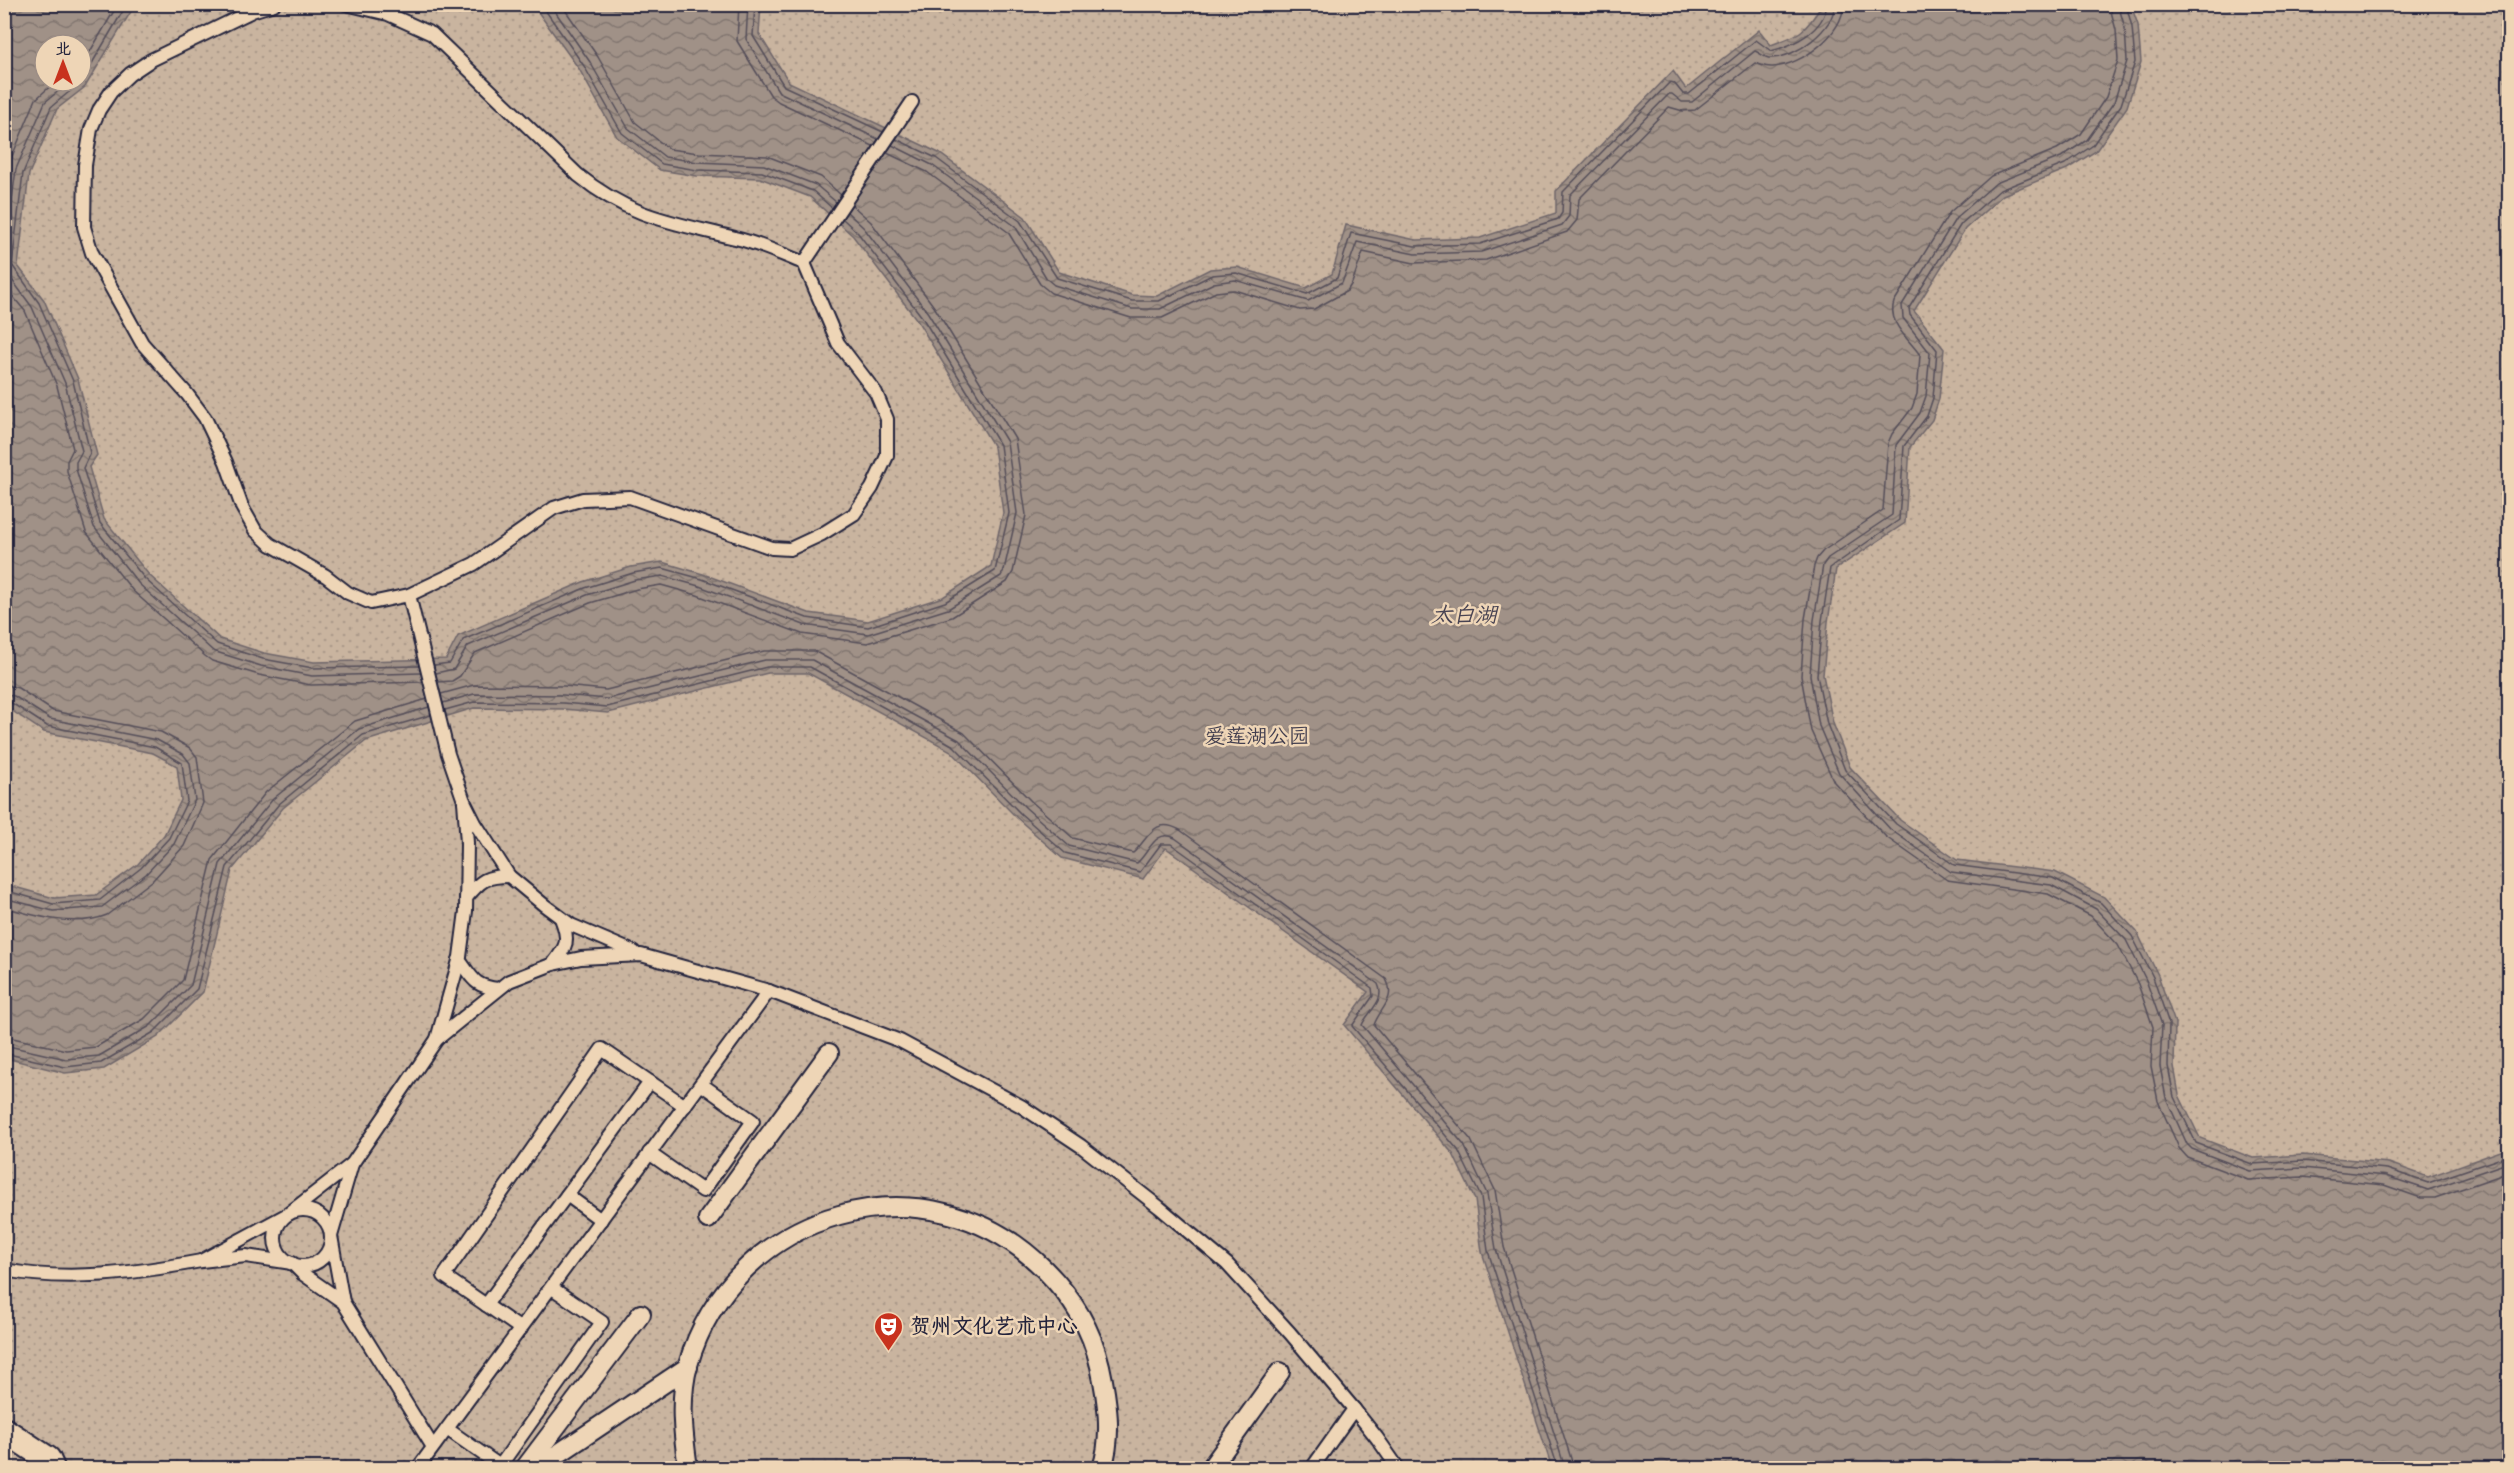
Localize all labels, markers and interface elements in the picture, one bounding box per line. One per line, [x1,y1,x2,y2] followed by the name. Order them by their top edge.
[33,33,93,93] north arrow
[55,39,71,59] text: 北
[1431,601,1499,629] water label: 太白湖
[1205,723,1310,750] park label: 爱莲湖公园
[873,1310,905,1352] theatre icon: 贺州文化艺术中心
[910,1313,1078,1340] place label: 贺州文化艺术中心

